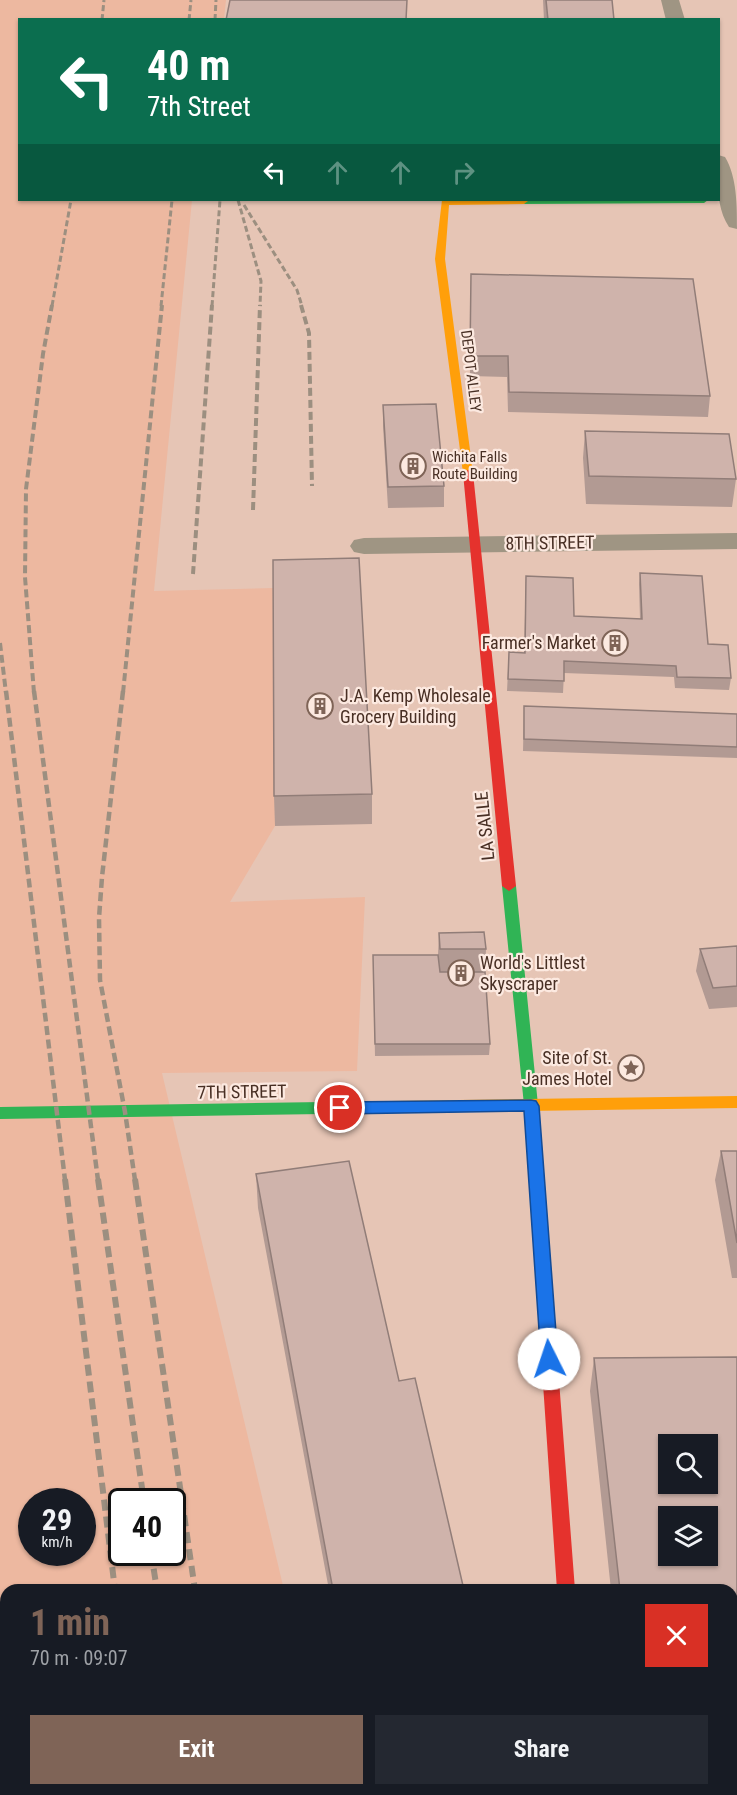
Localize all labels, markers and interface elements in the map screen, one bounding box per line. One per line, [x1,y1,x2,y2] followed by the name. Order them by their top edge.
[147,41,230,90] text: 40 m
[48,42,126,120] icon: left
[147,91,251,123] text: 7th Street
[258,156,291,189] icon: left
[321,156,354,189] icon: ahead
[384,156,417,189] icon: ahead
[447,156,480,189] icon: right
[457,329,485,413] street label: DEPOT ALLEY
[432,448,518,483] place label: Wichita Falls Route Building
[398,451,428,481] building icon: Wichita Falls Route Building
[505,531,595,554] street label: 8TH STREET
[600,628,630,658] building icon: Farmer's Market
[482,632,596,653] place label: Farmer's Market
[340,685,491,727] place label: J.A. Kemp Wholesale Grocery Building
[305,691,335,721] building icon: J.A. Kemp Wholesale Grocery Building
[470,791,499,861] street label: LA SALLE
[480,952,585,994] place label: World's Littlest Skyscraper
[446,958,476,988] building icon: World's Littlest Skyscraper
[522,1047,612,1089] place label: Site of St. James Hotel
[616,1053,646,1083] place icon: Site of St. James Hotel
[197,1080,287,1103] street label: 7TH STREET
[314,1082,365,1133] pin
[323,1091,356,1124] icon: arrive
[517,1327,581,1391] position arrow
[658,1434,718,1566] map controls
[658,1434,718,1494] button: search
[108,1488,186,1566] speed limit sign: 40
[42,1502,72,1537] text: 29
[658,1506,718,1566] button: layers
[42,1533,72,1551] text: km/h
[30,1602,110,1644] text: 1 min
[645,1604,708,1667] button: close
[30,1646,128,1670] text: 70 m · 09:07
[30,1715,363,1784] button: Exit
[375,1715,708,1784] button: Share

